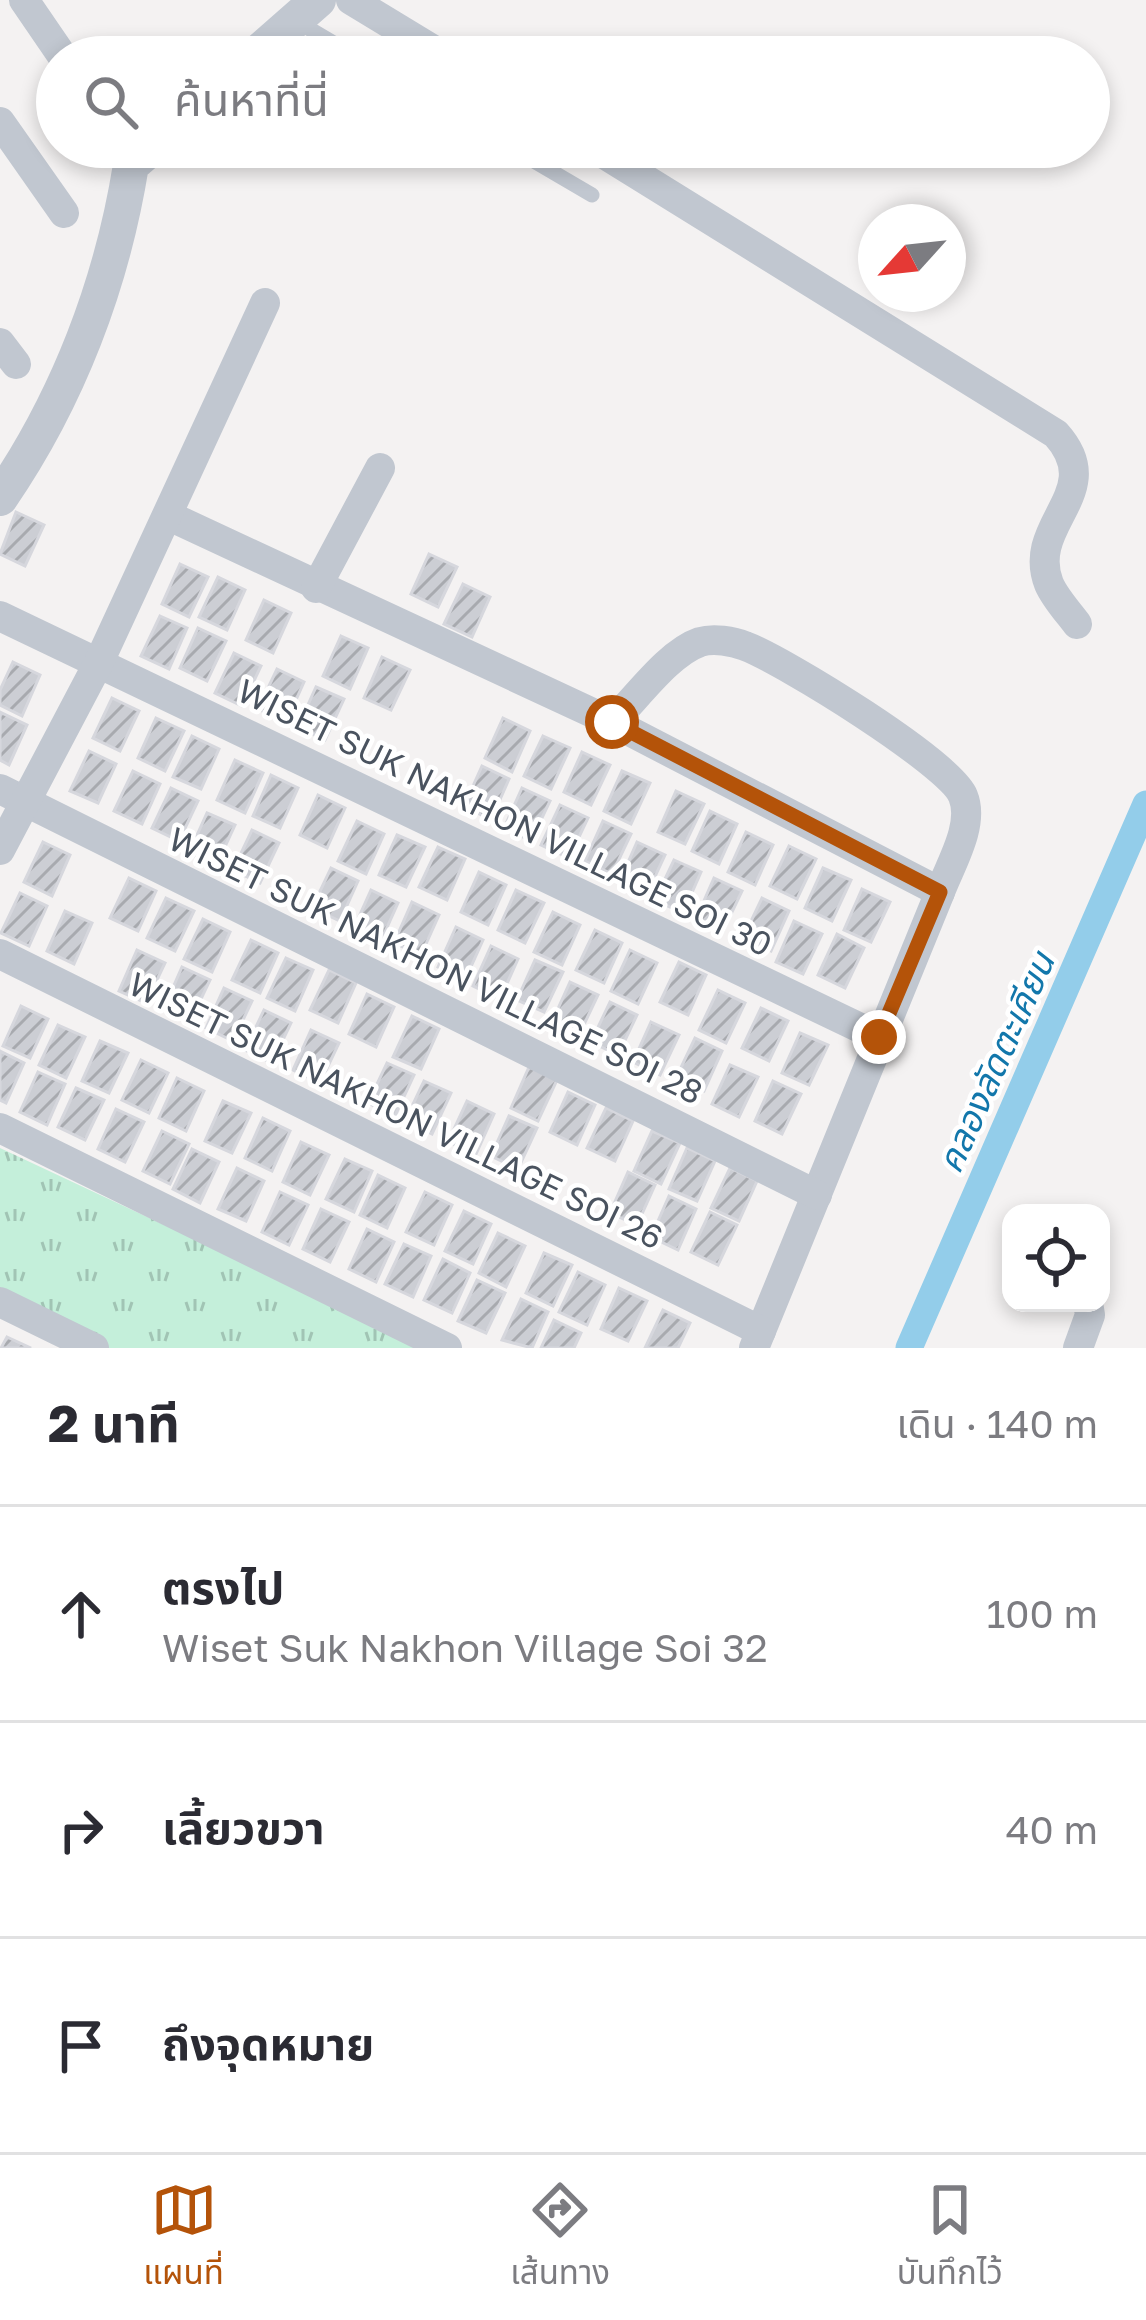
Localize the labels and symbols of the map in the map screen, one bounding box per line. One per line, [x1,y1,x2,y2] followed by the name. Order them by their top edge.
[858,204,966,312] north arrow
[232,670,778,964] street label: WISET SUK NAKHON VILLAGE SOI 30
[585,695,639,749] route start
[163,818,709,1112] street label: WISET SUK NAKHON VILLAGE SOI 28
[927,944,1063,1179] water label: คลองลัดตะเคียน
[123,963,669,1257] street label: WISET SUK NAKHON VILLAGE SOI 26
[852,1010,906,1064] route end

